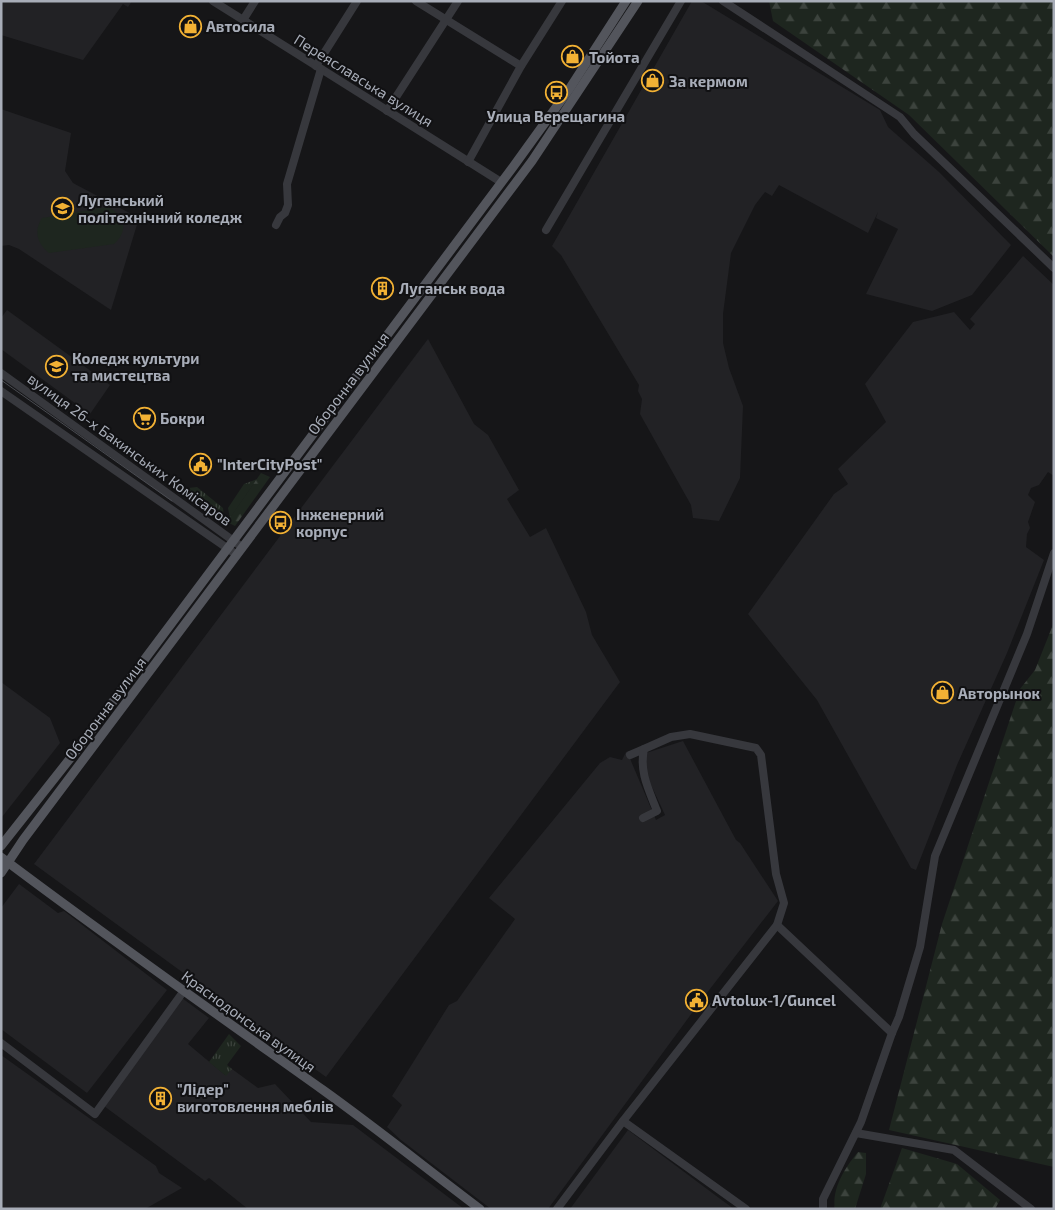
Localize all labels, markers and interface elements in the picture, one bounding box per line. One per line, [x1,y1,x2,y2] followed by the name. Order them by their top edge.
[178,14,202,38] shop icon: Автосила
[206,17,275,35] place label: Автосила
[291,30,437,131] street label: Переяславська вулиця
[561,45,585,69] shop icon: Тойота
[589,48,640,66] place label: Тойота
[641,69,665,93] shop icon: За кермом
[669,72,748,90] place label: За кермом
[544,81,568,105] bus stop icon: Улица Верещагина
[487,107,625,125] place label: Улица Верещагина
[78,191,243,226] place label: Луганський політехнічний коледж
[50,197,74,221] school or university icon: Луганський політехнічний коледж
[371,276,395,300] building icon: Луганськ вода
[399,279,505,297] place label: Луганськ вода
[304,328,393,438] street label: Оборонна вулиця
[72,349,200,384] place label: Коледж культури та мистецтва
[44,355,68,379] school or university icon: Коледж культури та мистецтва
[24,369,236,530] street label: вулиця 26-х Бакинських Комісаров
[132,406,156,430] supermarket icon: Бокри
[160,409,205,427] place label: Бокри
[189,452,213,476] public building icon: "InterCityPost"
[217,455,322,474] place label: "InterCityPost"
[296,505,384,540] place label: Інженерний корпус
[268,511,292,535] bus stop icon: Інженерний корпус
[61,653,150,763] street label: Оборонна вулиця
[930,681,954,705] shop icon: Авторынок
[958,684,1041,702] place label: Авторынок
[178,966,320,1076] street label: Краснодонська вулиця
[684,988,708,1012] public building icon: Avtolux-1/Guncel
[712,991,836,1009] place label: Avtolux-1/Guncel
[177,1080,334,1115] place label: "Лідер" виготовлення меблів
[149,1086,173,1110] building icon: "Лідер" виготовлення меблів

